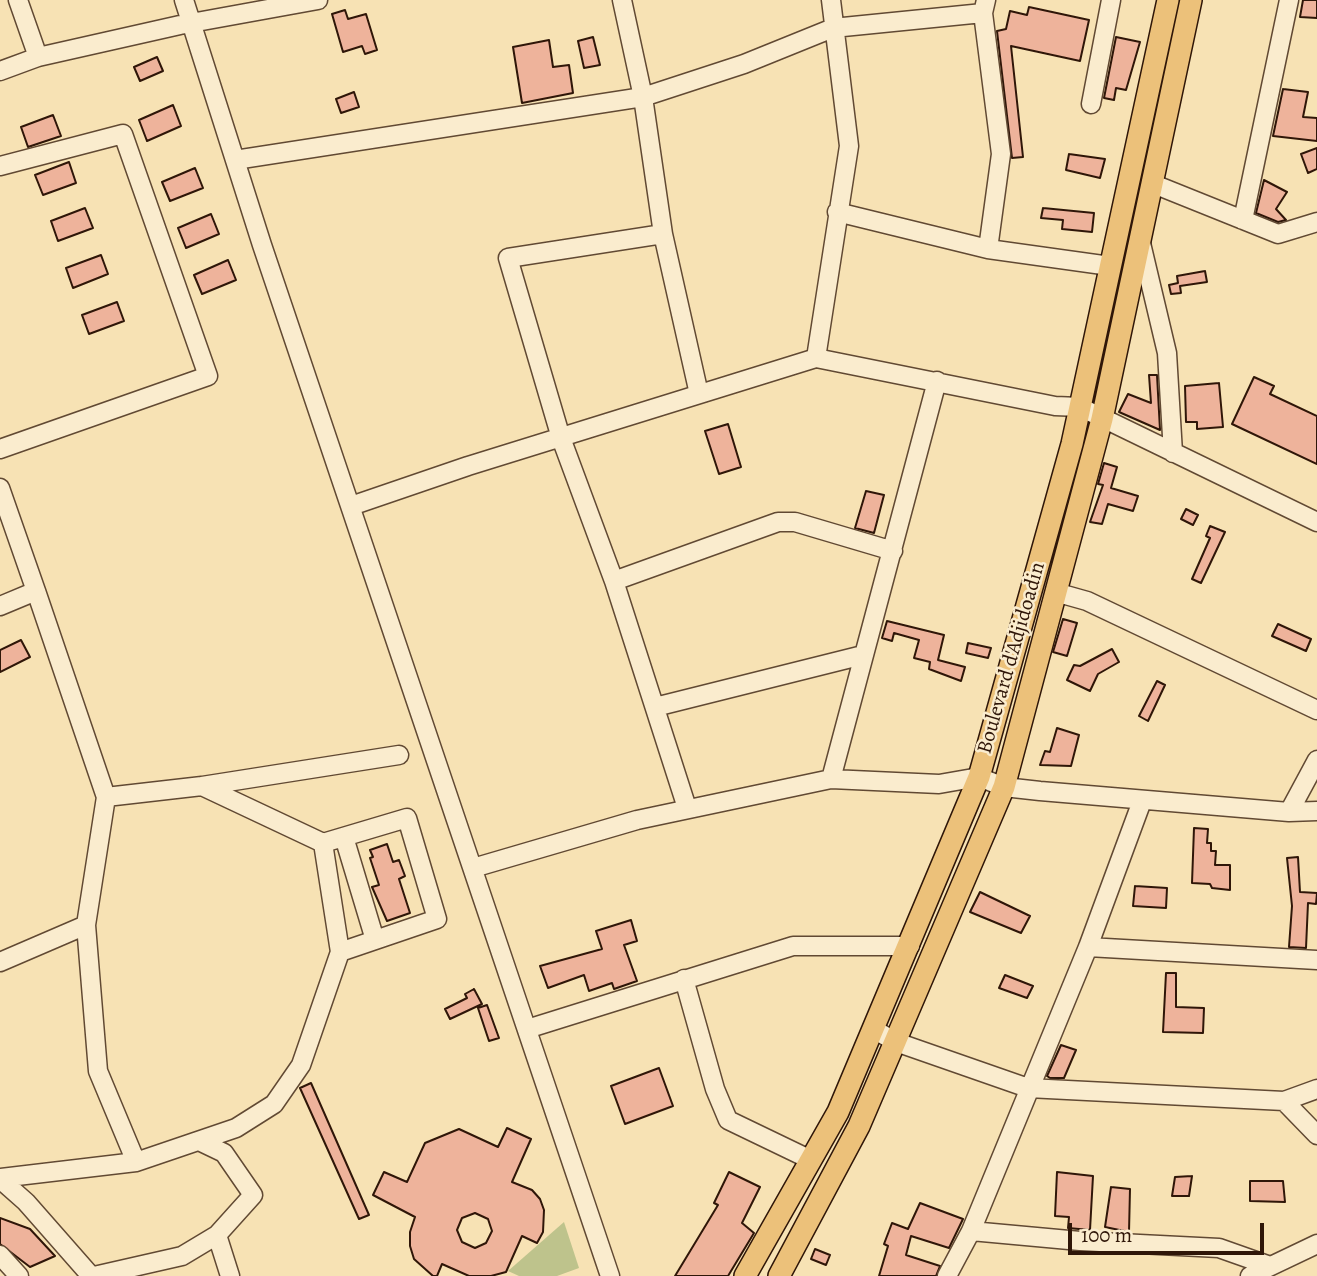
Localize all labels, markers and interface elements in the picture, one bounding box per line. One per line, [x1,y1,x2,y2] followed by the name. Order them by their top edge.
[973,559,1051,757] street label: Boulevard d'Adjidoadin
[1072,1210,1268,1254] scale bar
[1081,1221,1132,1249] text: 100 m

